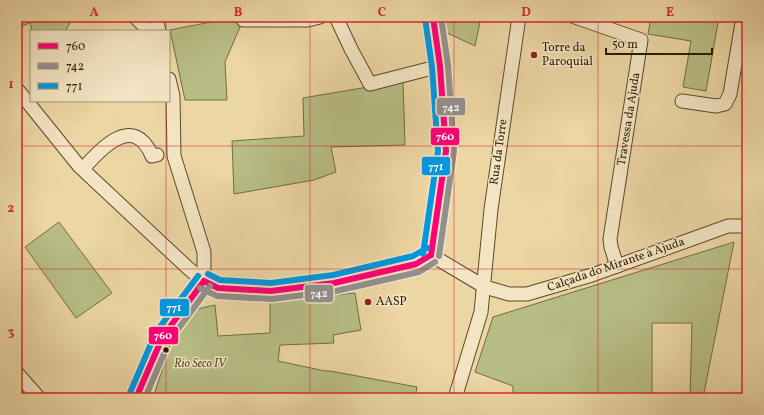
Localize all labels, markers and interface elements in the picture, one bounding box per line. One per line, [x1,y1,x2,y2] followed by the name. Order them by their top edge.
[89,4,99,22] text: A
[234,4,243,22] text: B
[378,4,386,22] text: C
[521,4,531,22] text: D
[666,4,674,22] text: E
[30,30,170,102] legend
[606,30,712,56] scale bar
[612,37,638,53] text: 50 m
[66,39,85,55] text: 760
[542,40,593,70] place label: Torre da Paroquial
[529,50,539,60] marker: Torre da Paroquial
[66,59,84,75] text: 742
[614,71,644,167] street label: Travessa da Ajuda
[8,76,14,94] text: 1
[66,79,82,95] text: 771
[436,97,466,116] line badge: 742
[443,101,460,116] text: 742
[486,118,512,186] street label: Rua da Torre
[430,127,460,146] line badge: 760
[436,130,454,145] text: 760
[421,156,451,176] line badge: 771
[429,160,443,175] text: 771
[8,200,15,218] text: 2
[545,234,687,296] street label: Calçada do Mirante à Ajuda
[304,284,334,303] line badge: 742
[311,287,328,302] text: 742
[376,294,407,310] place label: AASP
[363,297,373,307] marker: AASP
[159,298,190,317] line badge: 771
[167,301,181,316] text: 771
[8,324,15,342] text: 3
[148,326,179,345] line badge: 760
[154,329,172,344] text: 760
[161,345,171,355] unlabelled marker
[174,356,227,372] park label: Rio Seco IV

